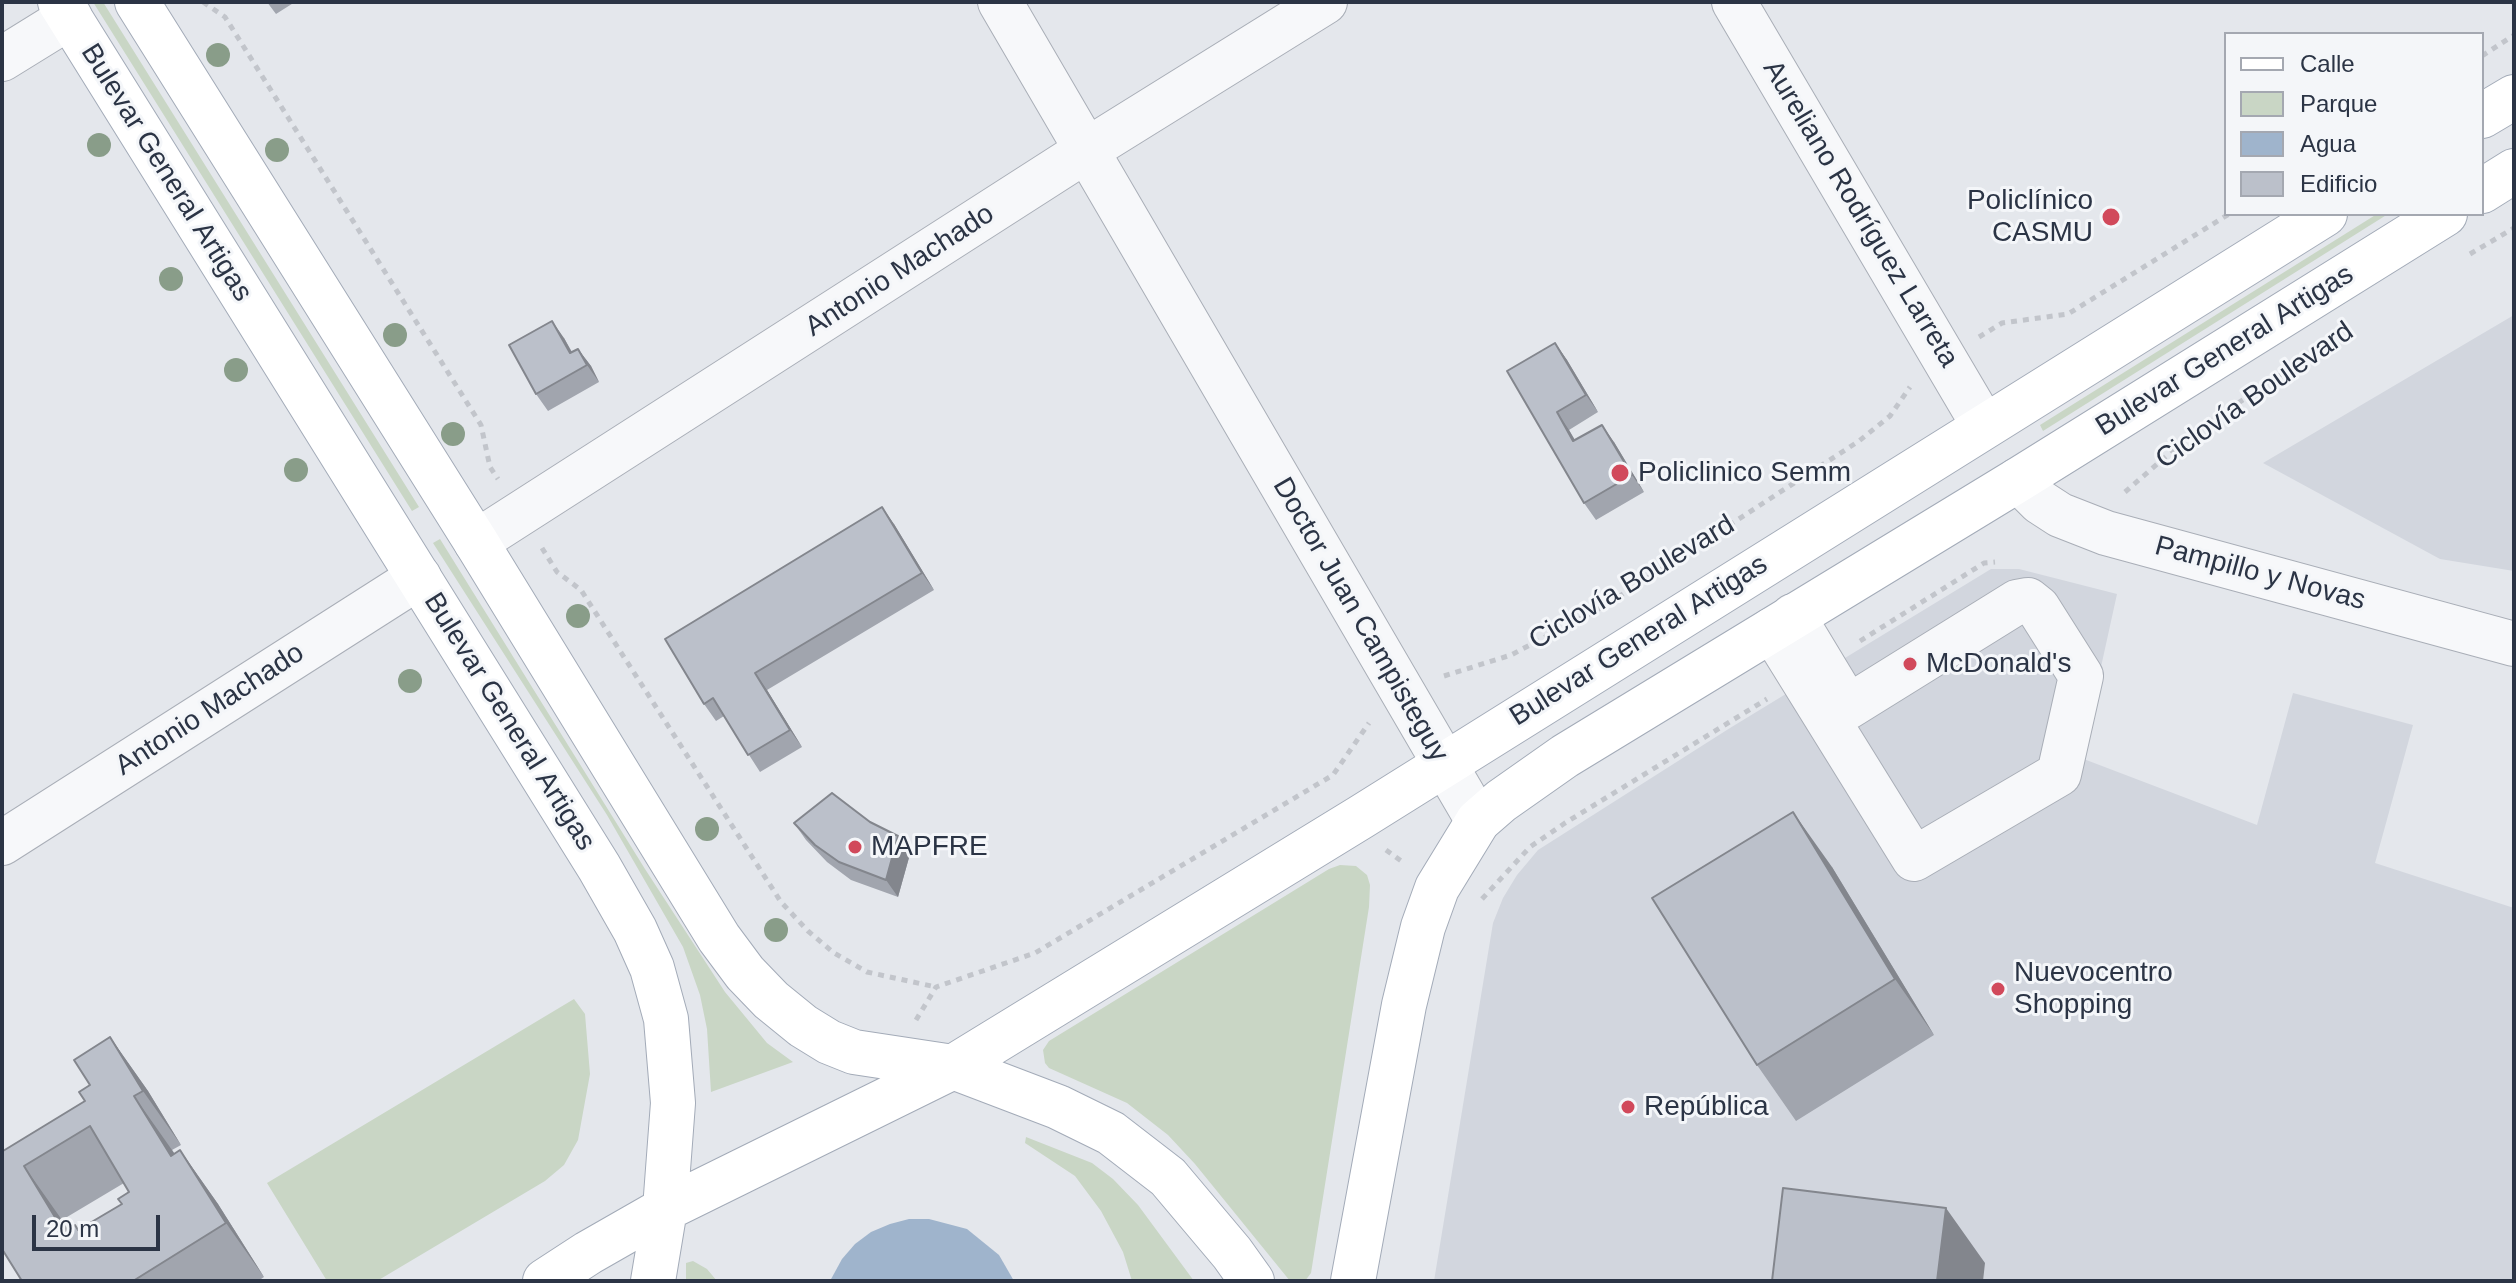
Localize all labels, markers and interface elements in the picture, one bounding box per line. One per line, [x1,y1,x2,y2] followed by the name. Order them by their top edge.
[2224,32,2484,216] legend
[73,38,259,308] street label: Bulevar General Artigas
[2300,50,2355,77] text: Calle
[1755,55,1965,373] street label: Aureliano Rodríguez Larreta
[2300,90,2377,117] text: Parque
[2300,130,2356,157] text: Agua
[2300,170,2377,197] text: Edificio
[1967,184,2093,250] place label: Policlínico CASMU
[799,198,1001,344] street label: Antonio Machado
[2100,206,2122,228] marker: Policlínico CASMU
[2090,258,2360,444] street label: Bulevar General Artigas
[2150,315,2360,477] street label: Ciclovía Boulevard
[1638,456,1851,490] place label: Policlinico Semm
[1609,462,1631,484] marker: Policlinico Semm
[1265,472,1455,768] street label: Doctor Juan Campisteguy
[1523,508,1741,658] street label: Ciclovía Boulevard
[2151,530,2369,618] street label: Pampillo y Novas
[1504,548,1774,734] street label: Bulevar General Artigas
[416,587,602,857] street label: Bulevar General Artigas
[109,637,311,783] street label: Antonio Machado
[1926,647,2071,681] place label: McDonald's
[1901,655,1919,673] marker: McDonald's
[871,830,988,864] place label: MAPFRE
[846,838,864,856] marker: MAPFRE
[2014,956,2173,1022] place label: Nuevocentro Shopping
[1989,980,2007,998] marker: Nuevocentro Shopping
[1644,1090,1769,1124] place label: República
[1619,1098,1637,1116] marker: República
[36,1199,164,1249] scale bar
[46,1215,99,1242] text: 20 m

